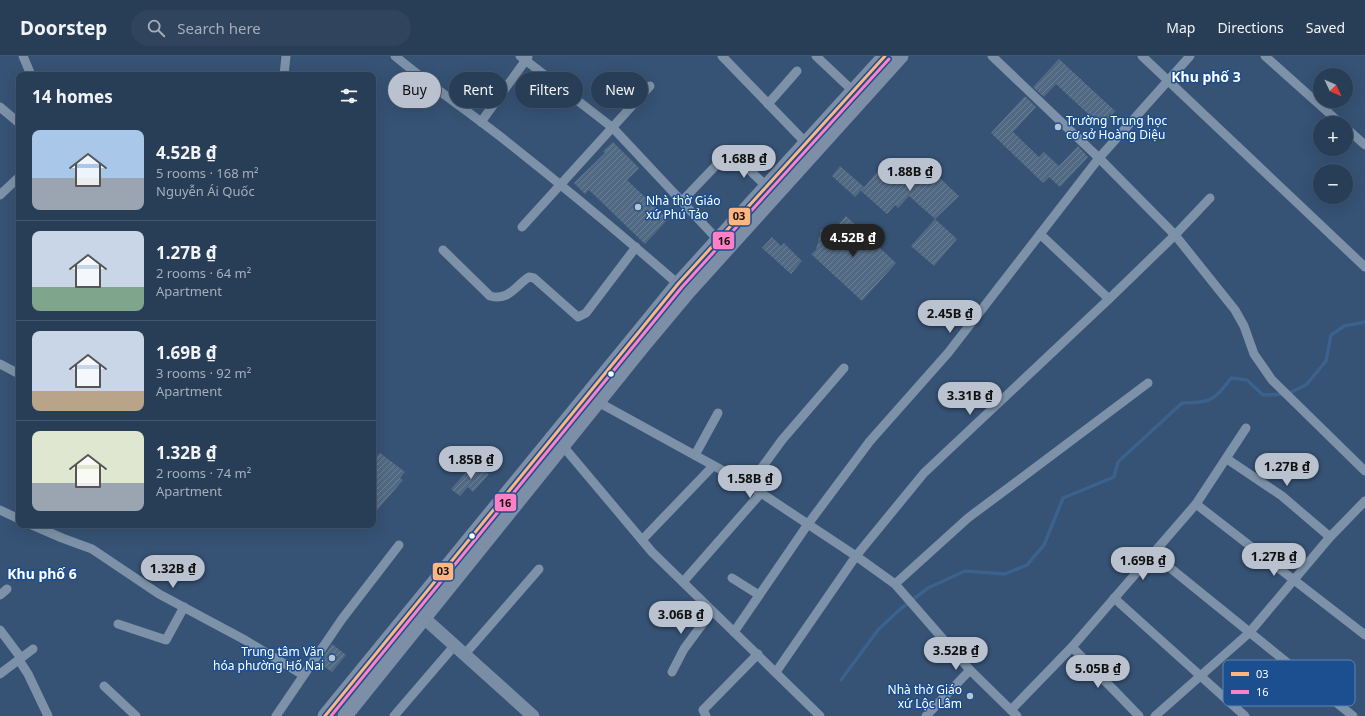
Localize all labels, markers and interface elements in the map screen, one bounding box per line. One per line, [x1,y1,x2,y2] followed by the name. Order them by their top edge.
[131,10,411,46] search box
[20,15,107,41] text: Doorstep
[145,17,167,39] icon: search
[177,18,261,38] text: Search here
[1166,18,1195,37] text: Map
[1217,18,1284,37] text: Directions
[1306,18,1345,37] text: Saved
[1171,67,1241,86] district label: Khu phố 3
[1313,68,1353,108] north arrow
[1313,68,1353,204] map controls
[388,72,441,108] chip: Buy
[449,72,507,108] chip: Rent
[515,72,583,108] chip: Filters
[591,72,648,108] chip: New
[32,85,113,108] text: 14 homes
[338,85,360,107] icon: filters
[1066,112,1167,143] place label: Trường Trung học cơ sở Hoàng Diệu
[1313,116,1353,156] button: +
[1053,122,1063,132] marker: Trường Trung học cơ sở Hoàng Diệu
[156,141,217,164] text: 4.52B ₫
[707,145,781,179] pin: 1.68B ₫
[64,146,112,194] icon: home
[721,149,767,167] text: 1.68B ₫
[873,158,947,192] pin: 1.88B ₫
[887,162,933,180] text: 1.88B ₫
[156,164,259,182] text: 5 rooms · 168 m²
[1313,164,1353,204] button: −
[156,182,255,200] text: Nguyễn Ái Quốc
[646,192,720,223] place label: Nhà thờ Giáo xứ Phú Tảo
[633,202,643,212] marker: Nhà thờ Giáo xứ Phú Tảo
[728,207,751,226] line badge: 03
[733,208,745,223] text: 03
[816,224,890,258] pin: 4.52B ₫
[830,228,876,246] text: 4.52B ₫
[712,231,735,250] line badge: 16
[718,233,730,248] text: 16
[156,241,217,264] text: 1.27B ₫
[64,247,112,295] icon: home
[156,264,251,282] text: 2 rooms · 64 m²
[156,282,222,300] text: Apartment
[913,300,987,334] pin: 2.45B ₫
[927,304,973,322] text: 2.45B ₫
[156,341,217,364] text: 1.69B ₫
[64,347,112,395] icon: home
[156,364,251,382] text: 3 rooms · 92 m²
[606,369,616,379] unlabelled marker
[156,382,222,400] text: Apartment
[933,382,1007,416] pin: 3.31B ₫
[947,386,993,404] text: 3.31B ₫
[156,441,217,464] text: 1.32B ₫
[434,446,508,480] pin: 1.85B ₫
[64,447,112,495] icon: home
[448,450,494,468] text: 1.85B ₫
[1250,453,1324,487] pin: 1.27B ₫
[1264,457,1310,475] text: 1.27B ₫
[156,464,251,482] text: 2 rooms · 74 m²
[713,465,787,499] pin: 1.58B ₫
[727,469,773,487] text: 1.58B ₫
[156,482,222,500] text: Apartment
[494,493,517,512] line badge: 16
[499,495,511,510] text: 16
[467,531,477,541] unlabelled marker
[1237,543,1311,577] pin: 1.27B ₫
[1106,547,1180,581] pin: 1.69B ₫
[1251,547,1297,565] text: 1.27B ₫
[1120,551,1166,569] text: 1.69B ₫
[136,555,210,589] pin: 1.32B ₫
[150,559,196,577] text: 1.32B ₫
[432,562,454,581] line badge: 03
[437,563,449,578] text: 03
[7,564,77,583] district label: Khu phố 6
[644,601,718,635] pin: 3.06B ₫
[658,605,704,623] text: 3.06B ₫
[919,637,993,671] pin: 3.52B ₫
[933,641,979,659] text: 3.52B ₫
[213,643,324,674] place label: Trung tâm Văn hóa phường Hố Nai
[327,653,337,663] marker: Trung tâm Văn hóa phường Hố Nai
[1061,655,1135,689] pin: 5.05B ₫
[1075,659,1121,677] text: 5.05B ₫
[1223,660,1355,706] legend
[1256,666,1269,681] text: 03
[888,681,962,712] place label: Nhà thờ Giáo xứ Lộc Lâm
[1256,684,1269,699] text: 16
[965,691,975,701] marker: Nhà thờ Giáo xứ Lộc Lâm

